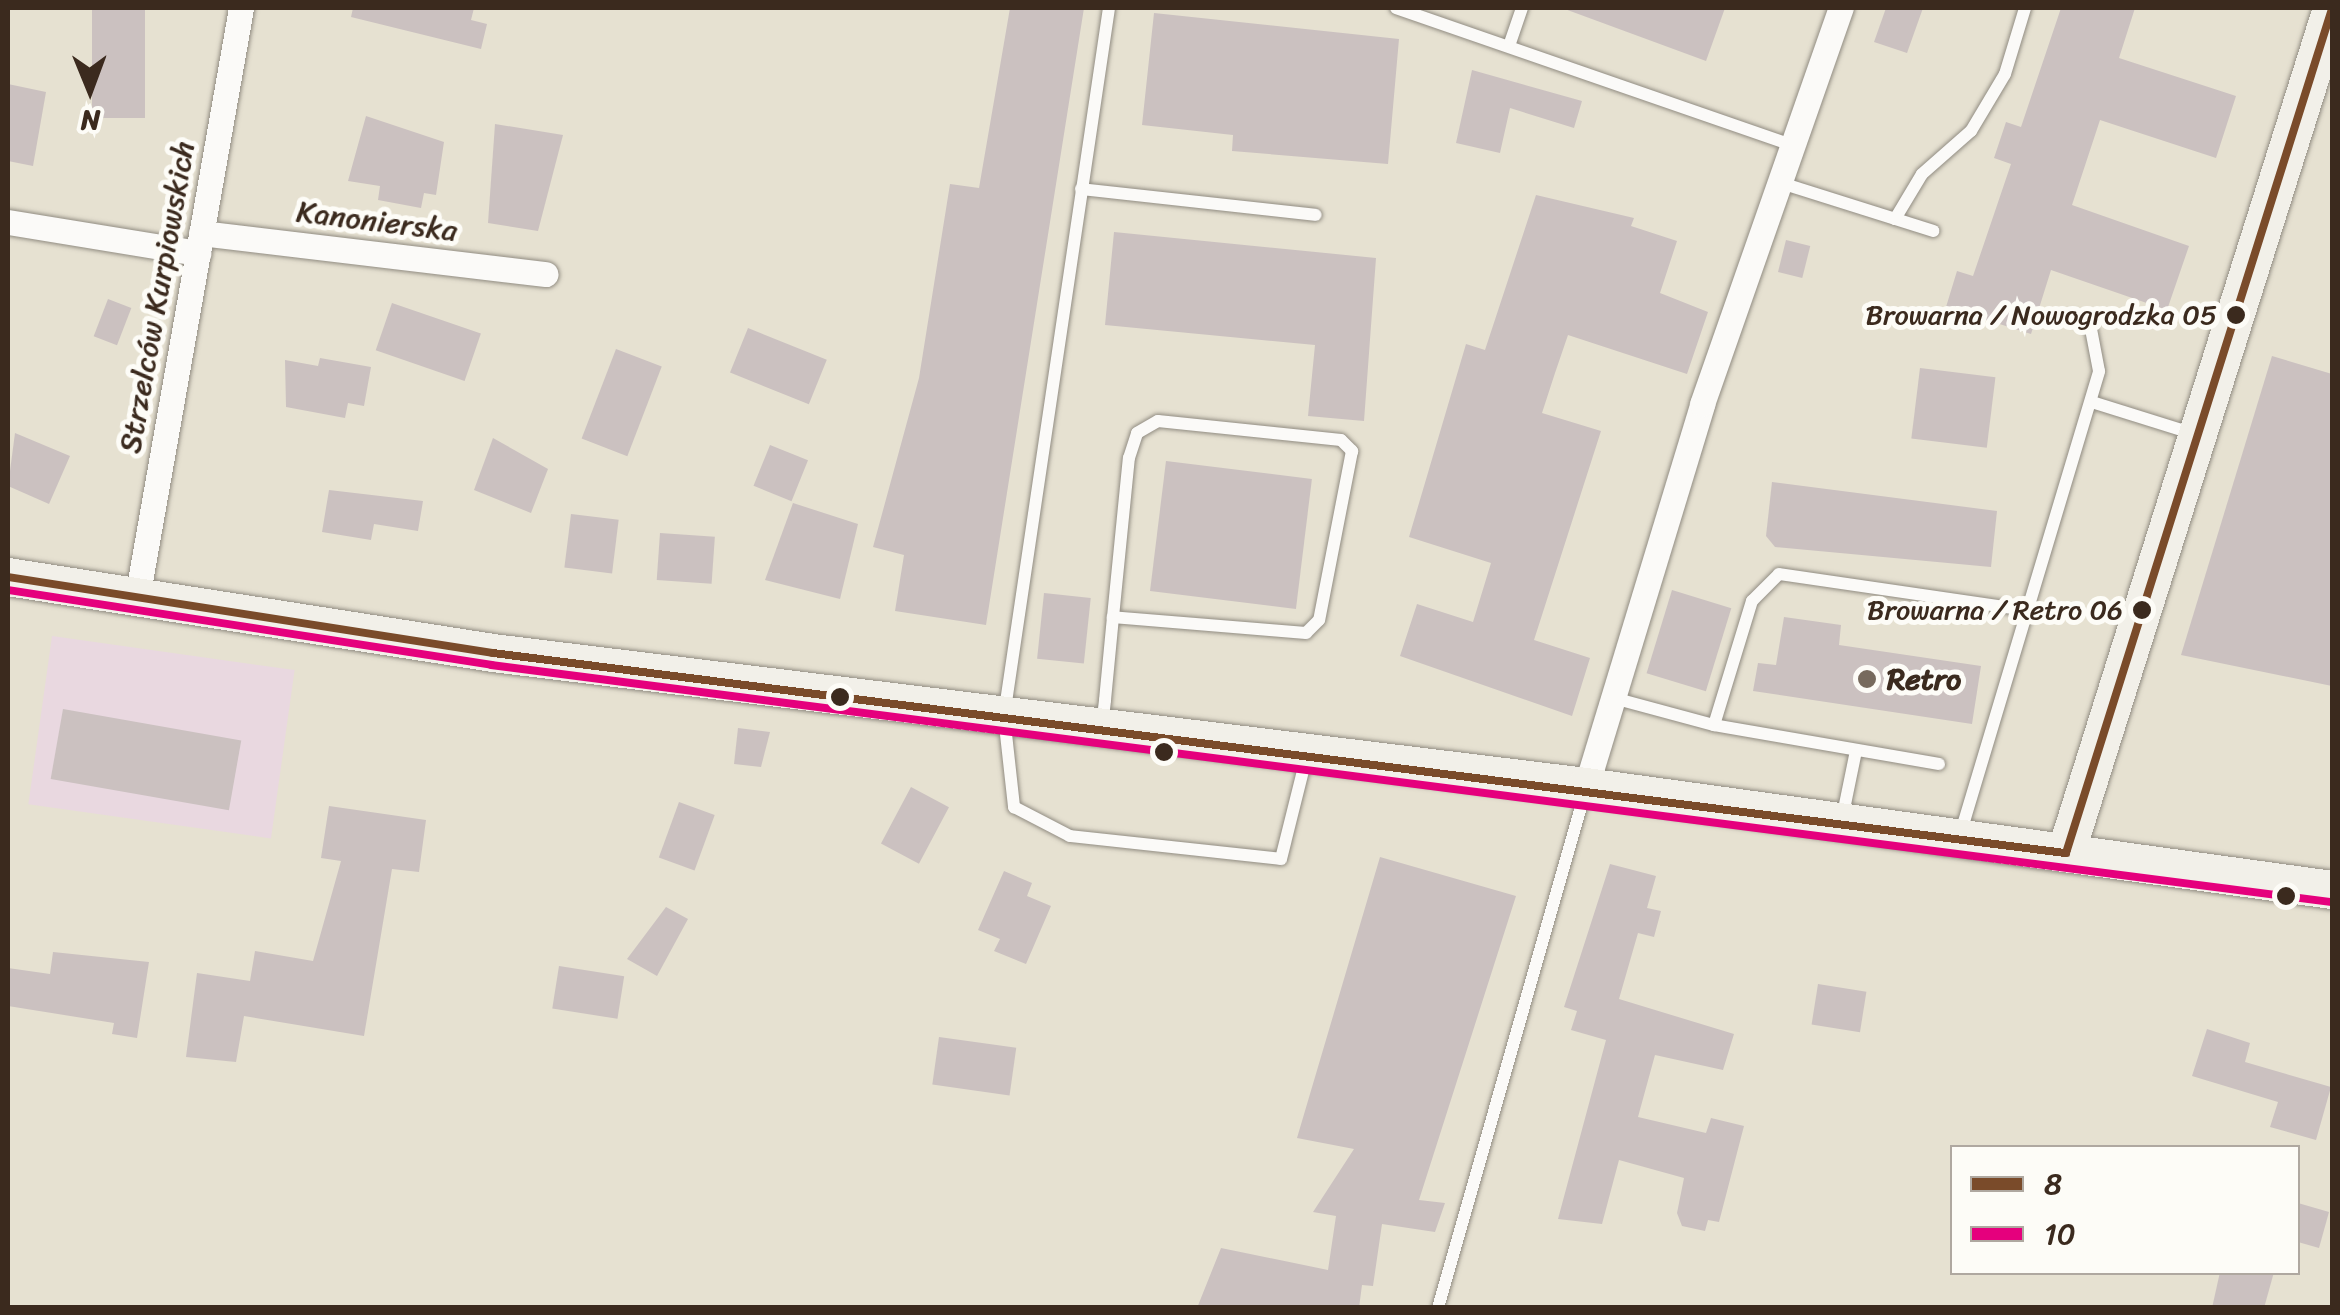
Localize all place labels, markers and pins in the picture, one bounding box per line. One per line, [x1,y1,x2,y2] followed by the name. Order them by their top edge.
[1865,298,2217,332] place label: Browarna / Nowogrodzka 05
[2226,305,2246,325] marker: Browarna / Nowogrodzka 05
[1867,593,2123,627] place label: Browarna / Retro 06
[2132,600,2152,620] marker: Browarna / Retro 06
[1887,661,1961,697] place label: Retro
[1856,668,1878,690] marker: Retro
[830,687,850,707] unlabelled marker
[1154,742,1174,762] unlabelled marker
[2276,886,2296,906] unlabelled marker

